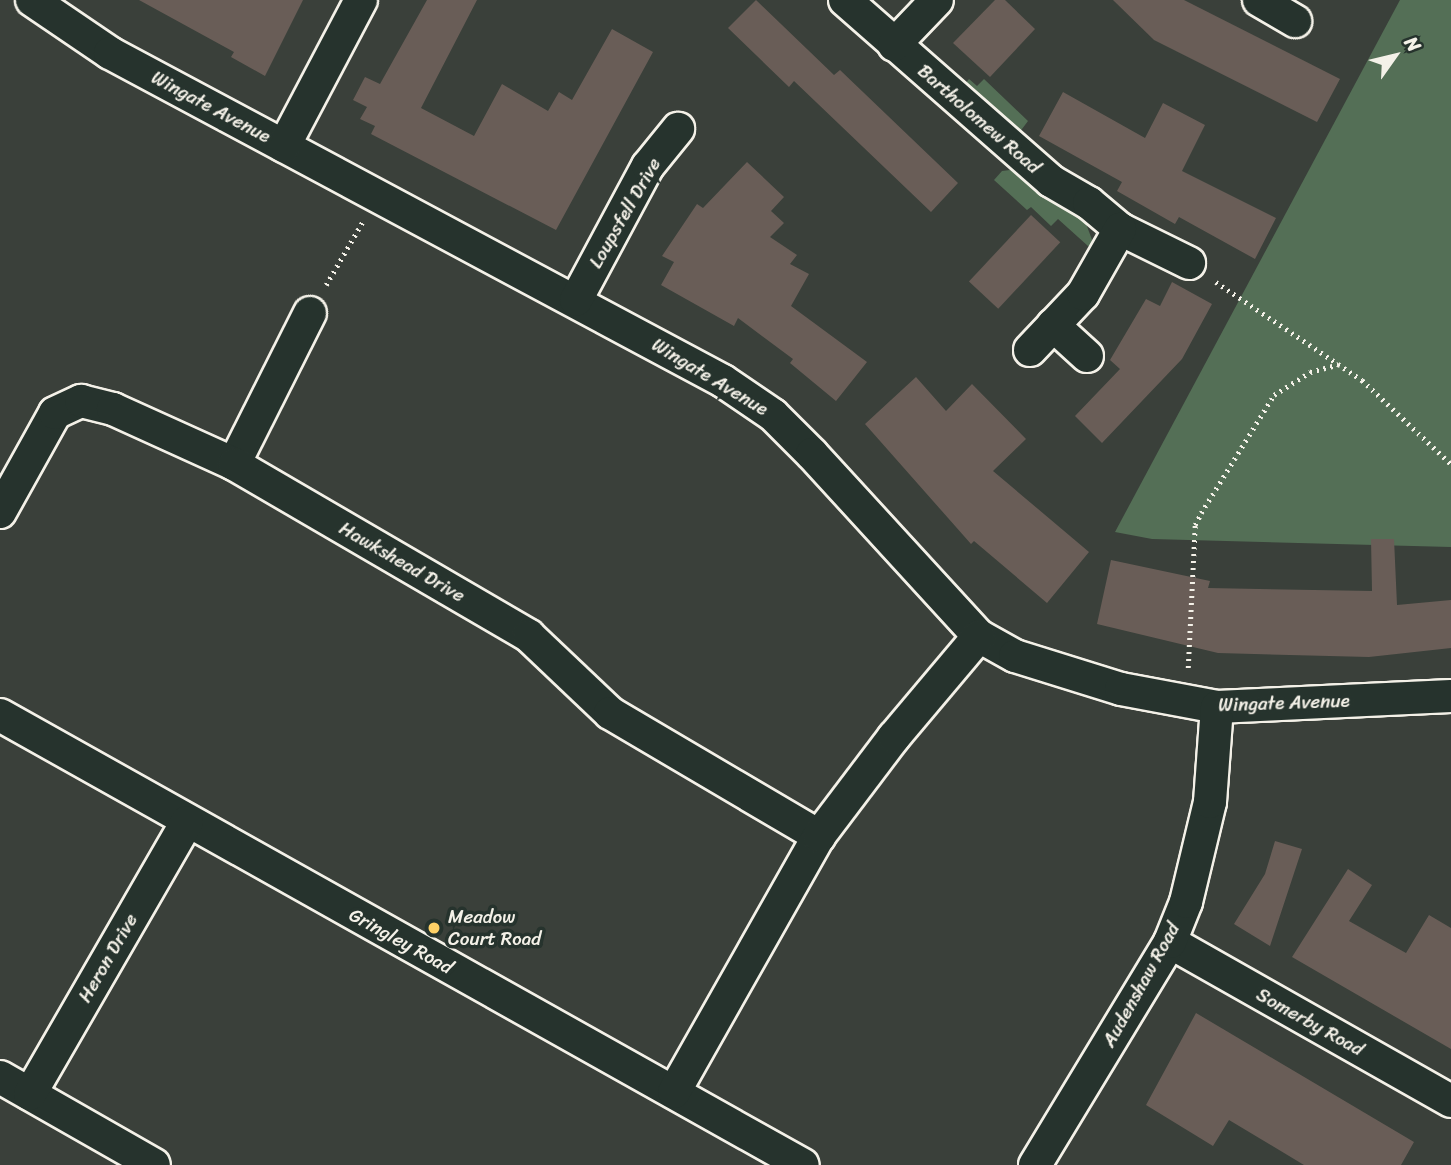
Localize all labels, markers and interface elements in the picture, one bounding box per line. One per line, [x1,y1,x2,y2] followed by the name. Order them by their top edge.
[1360,21,1430,91] north arrow
[1395,29,1430,59] text: N
[913,59,1045,179] street label: Bartholomew Road
[148,66,274,148] street label: Wingate Avenue
[584,154,666,272] street label: Loupsfell Drive
[648,333,772,421] street label: Wingate Avenue
[335,517,469,607] street label: Hawkshead Drive
[1218,689,1350,717] street label: Wingate Avenue
[345,903,457,979] street label: Gringley Road
[448,906,541,950] place label: Meadow Court Road
[73,910,143,1006] street label: Heron Drive
[1097,919,1185,1051] street label: Audenshaw Road
[426,920,442,936] marker: Meadow Court Road
[1252,983,1368,1061] street label: Somerby Road

